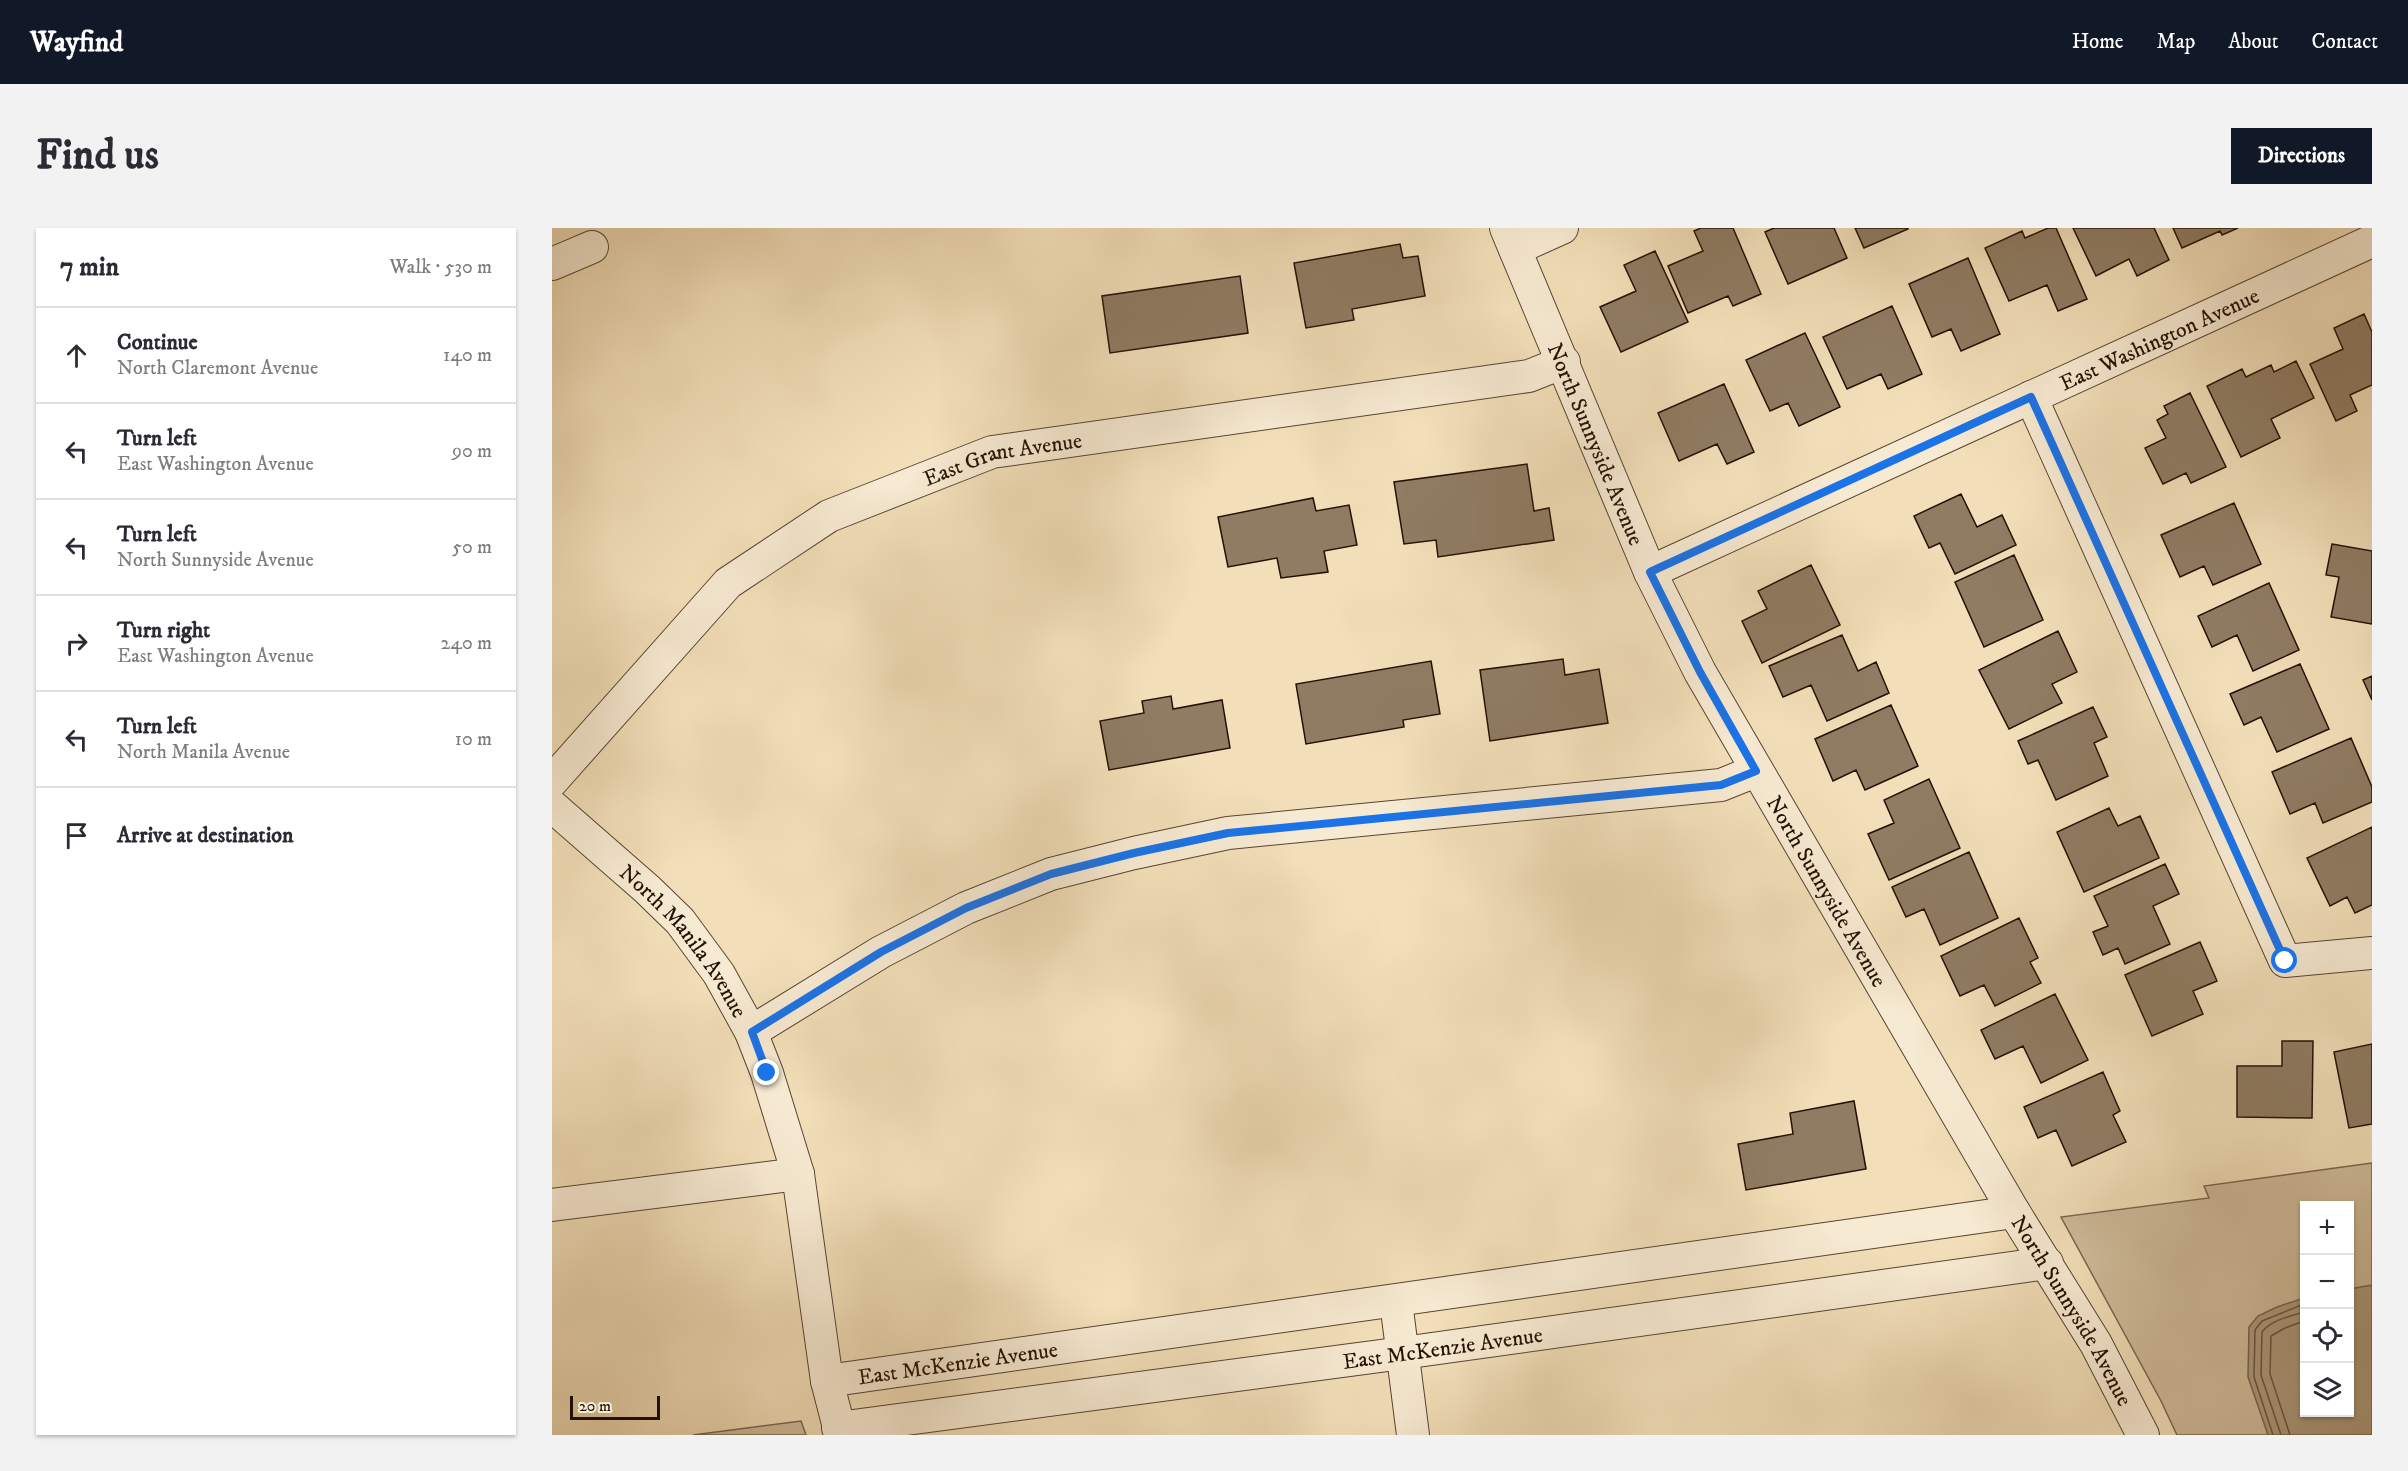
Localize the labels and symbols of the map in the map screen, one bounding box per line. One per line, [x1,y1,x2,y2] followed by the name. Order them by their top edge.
[2056,283,2264,397] street label: East Washington Avenue
[1541,339,1649,550] street label: North Sunnyside Avenue
[920,427,1084,493] street label: East Grant Avenue
[1760,791,1892,992] street label: North Sunnyside Avenue
[613,859,752,1023] street label: North Manila Avenue
[2271,947,2297,973] route start
[753,1059,779,1085] route end
[2005,1211,2138,1411] street label: North Sunnyside Avenue
[1341,1322,1545,1376] street label: East McKenzie Avenue
[856,1336,1060,1391] street label: East McKenzie Avenue
[570,1393,660,1420] scale bar

